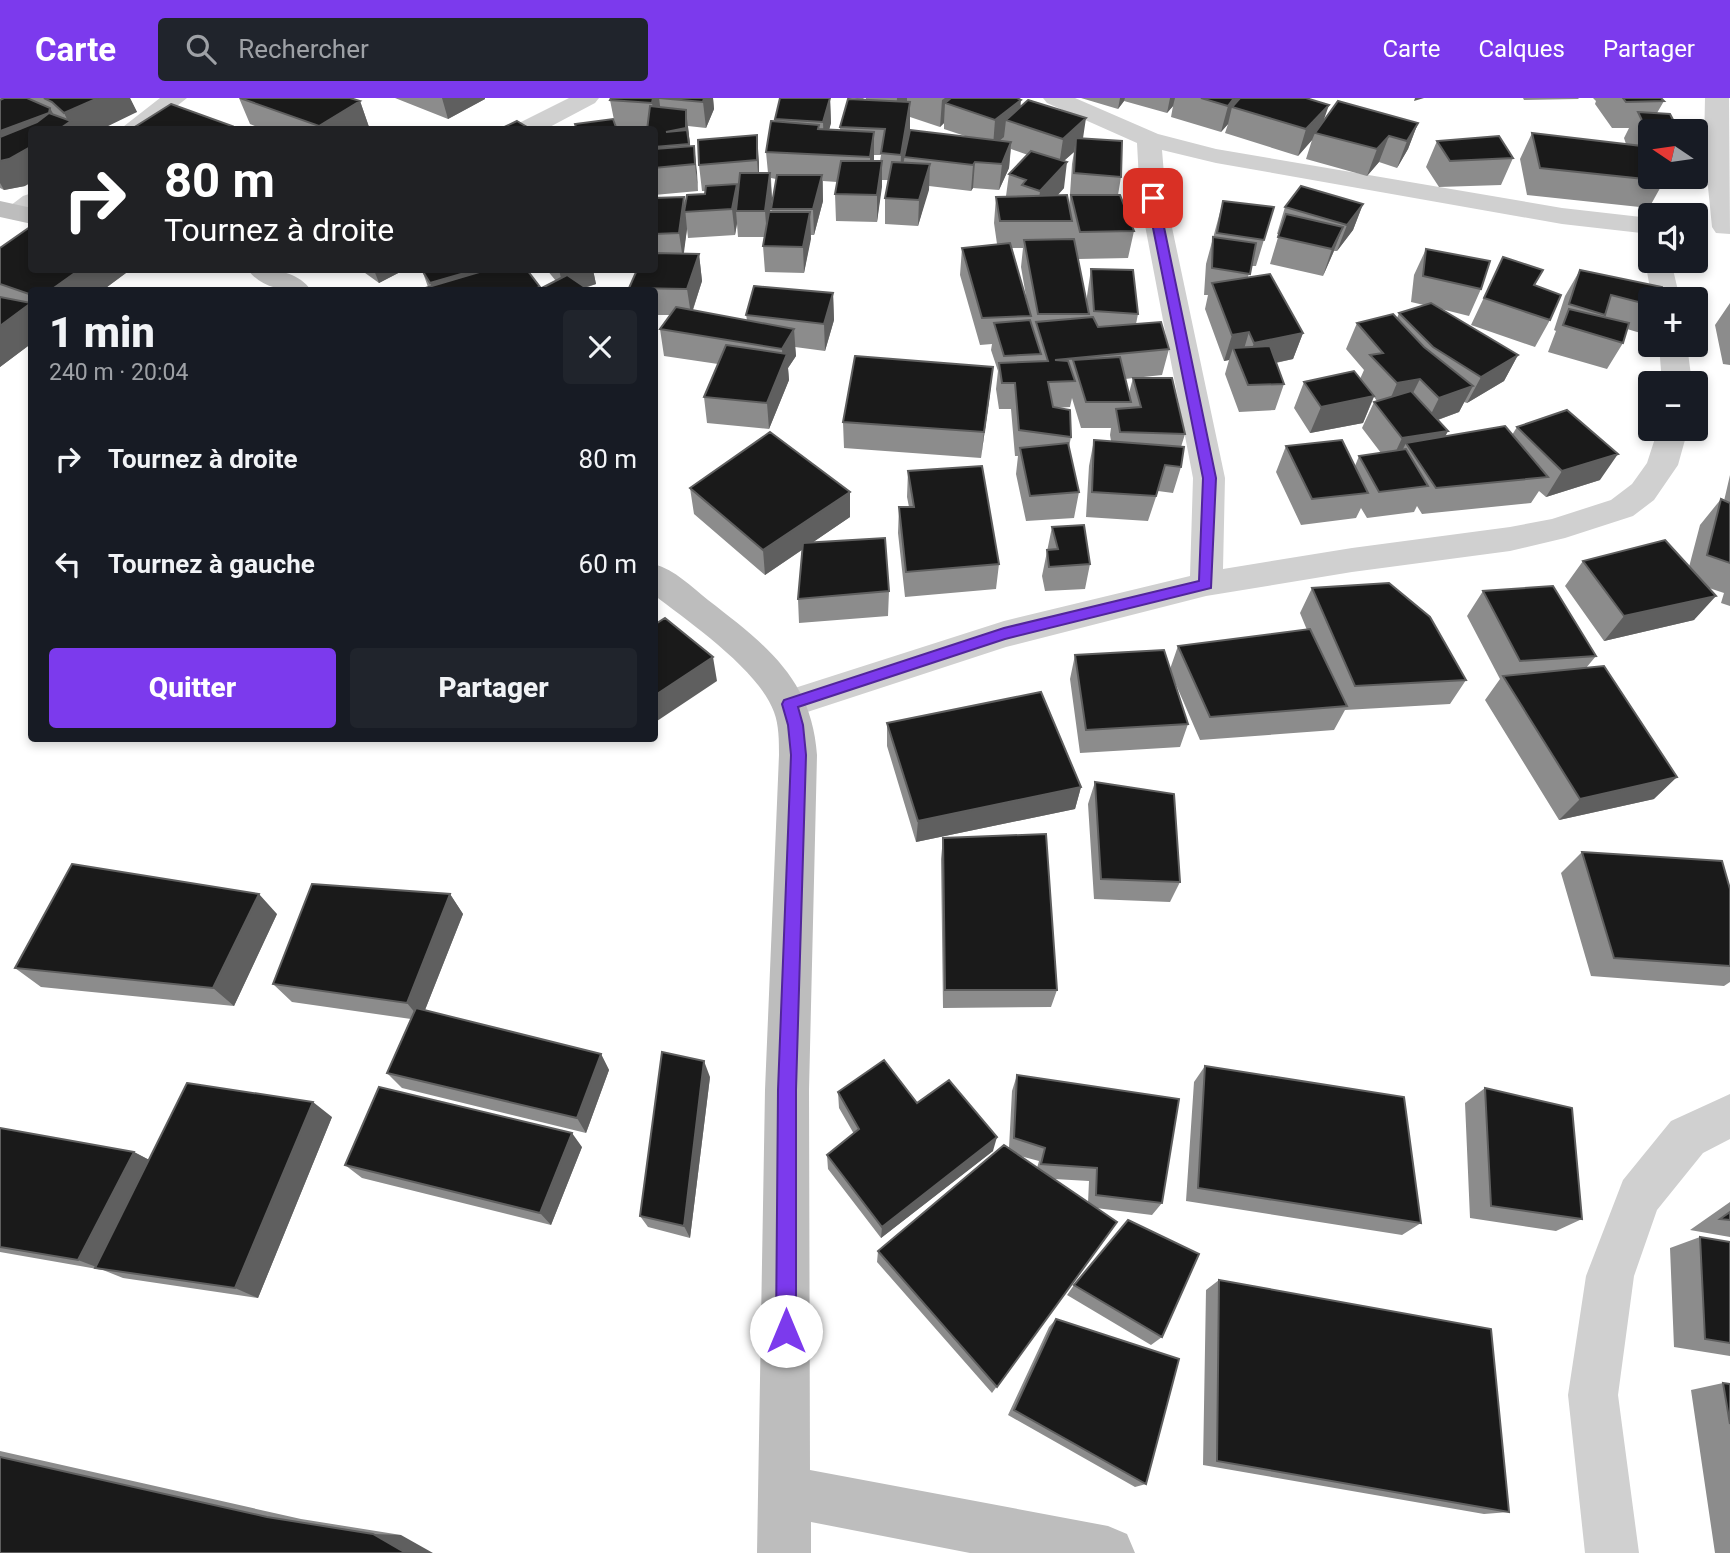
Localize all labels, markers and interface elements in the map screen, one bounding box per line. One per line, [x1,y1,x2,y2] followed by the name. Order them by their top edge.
[158,18,648,81] search box
[35,30,116,69] text: Carte
[182,30,220,68] icon: search
[238,34,369,64] text: Rechercher
[1382,35,1440,63] text: Carte
[1478,35,1565,63] text: Calques
[1603,35,1695,63] text: Partager
[1638,119,1708,189] north arrow
[1638,119,1708,441] map controls
[164,152,275,209] text: 80 m
[49,154,140,245] icon: right
[1123,168,1183,228] pin
[1134,179,1172,217] icon: arrive
[1638,203,1708,273] button: sound
[164,211,394,249] text: Tournez à droite
[1638,287,1708,357] button: +
[49,308,155,357] text: 1 min
[563,310,637,384] button: close
[49,359,188,386] text: 240 m · 20:04
[1638,371,1708,441] button: −
[49,440,87,478] icon: right
[108,444,298,474] text: Tournez à droite
[579,444,637,474] text: 80 m
[49,545,87,583] icon: left
[108,549,315,579] text: Tournez à gauche
[579,549,637,579] text: 60 m
[49,648,336,728] button: Quitter
[350,648,637,728] button: Partager
[749,1294,823,1368] position arrow

